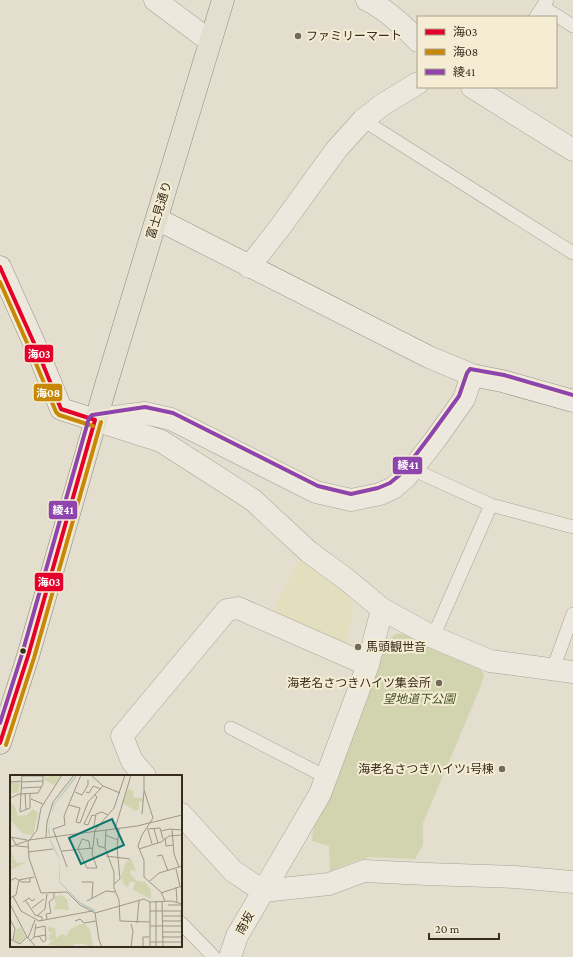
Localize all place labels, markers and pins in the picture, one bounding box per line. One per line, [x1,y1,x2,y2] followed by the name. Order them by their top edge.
[306,29,402,43] place label: ファミリーマート
[293,31,303,41] marker: ファミリーマート
[366,640,426,654] place label: 馬頭観世音
[353,642,363,652] marker: 馬頭観世音
[18,646,28,656] unlabelled marker
[287,676,431,690] place label: 海老名さつきハイツ集会所
[434,678,444,688] marker: 海老名さつきハイツ集会所
[358,762,494,776] place label: 海老名さつきハイツ1号棟
[497,764,507,774] marker: 海老名さつきハイツ1号棟

